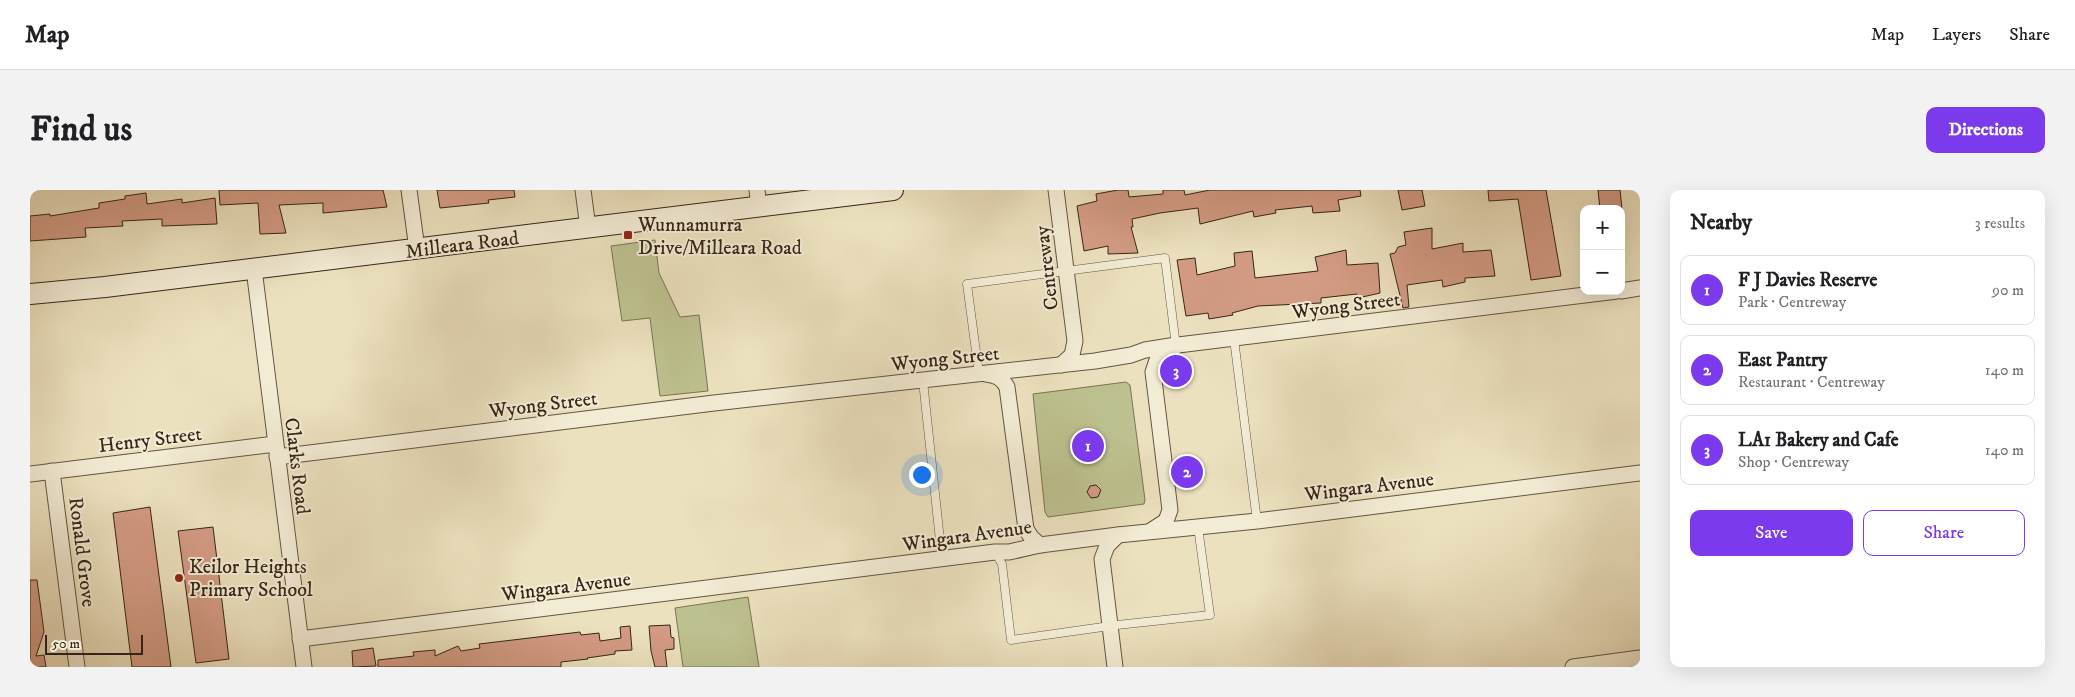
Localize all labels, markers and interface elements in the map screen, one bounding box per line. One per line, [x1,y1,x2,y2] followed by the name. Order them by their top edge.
[25,20,69,50] text: Map
[1871,24,1904,46] text: Map
[1932,24,1981,46] text: Layers
[2009,24,2050,46] text: Share
[1926,107,2045,153] button: Directions
[30,108,132,152] text: Find us
[1580,205,1625,295] map controls
[1580,205,1625,250] button: +
[1690,210,1752,236] text: Nearby
[637,213,802,261] place label: Wunnamurra Drive/Milleara Road
[1975,213,2025,233] text: 3 results
[1030,224,1065,311] street label: Centreway
[404,226,520,265] street label: Milleara Road
[622,229,634,241] marker: Wunnamurra Drive/Milleara Road
[1580,250,1625,295] button: −
[1738,269,1877,292] text: F J Davies Reserve
[1704,280,1710,300] text: 1
[1992,280,2024,300] text: 90 m
[1290,287,1402,326] street label: Wyong Street
[1738,292,1846,312] text: Park · Centreway
[889,341,1001,378] street label: Wyong Street
[1738,349,1827,372] text: East Pantry
[1160,352,1192,390] pin: 3
[1703,360,1711,380] text: 2
[1985,360,2024,380] text: 140 m
[1738,372,1885,392] text: Restaurant · Centreway
[487,386,599,425] street label: Wyong Street
[278,416,315,516] street label: Clarks Road
[97,422,203,459] street label: Henry Street
[1072,427,1104,465] pin: 1
[1738,429,1899,452] text: LA1 Bakery and Cafe
[1704,440,1710,460] text: 3
[1985,440,2024,460] text: 140 m
[1738,452,1849,472] text: Shop · Centreway
[1171,453,1203,491] pin: 2
[909,462,935,488] your location
[1302,467,1435,508] street label: Wingara Avenue
[62,496,101,608] street label: Ronald Grove
[1690,510,1853,556] button: Save
[1863,510,2025,556] button: Share
[900,515,1033,558] street label: Wingara Avenue
[189,555,313,603] place label: Keilor Heights Primary School
[499,567,632,608] street label: Wingara Avenue
[173,572,185,584] marker: Keilor Heights Primary School
[45,632,142,655] scale bar
[52,635,80,653] text: 50 m

